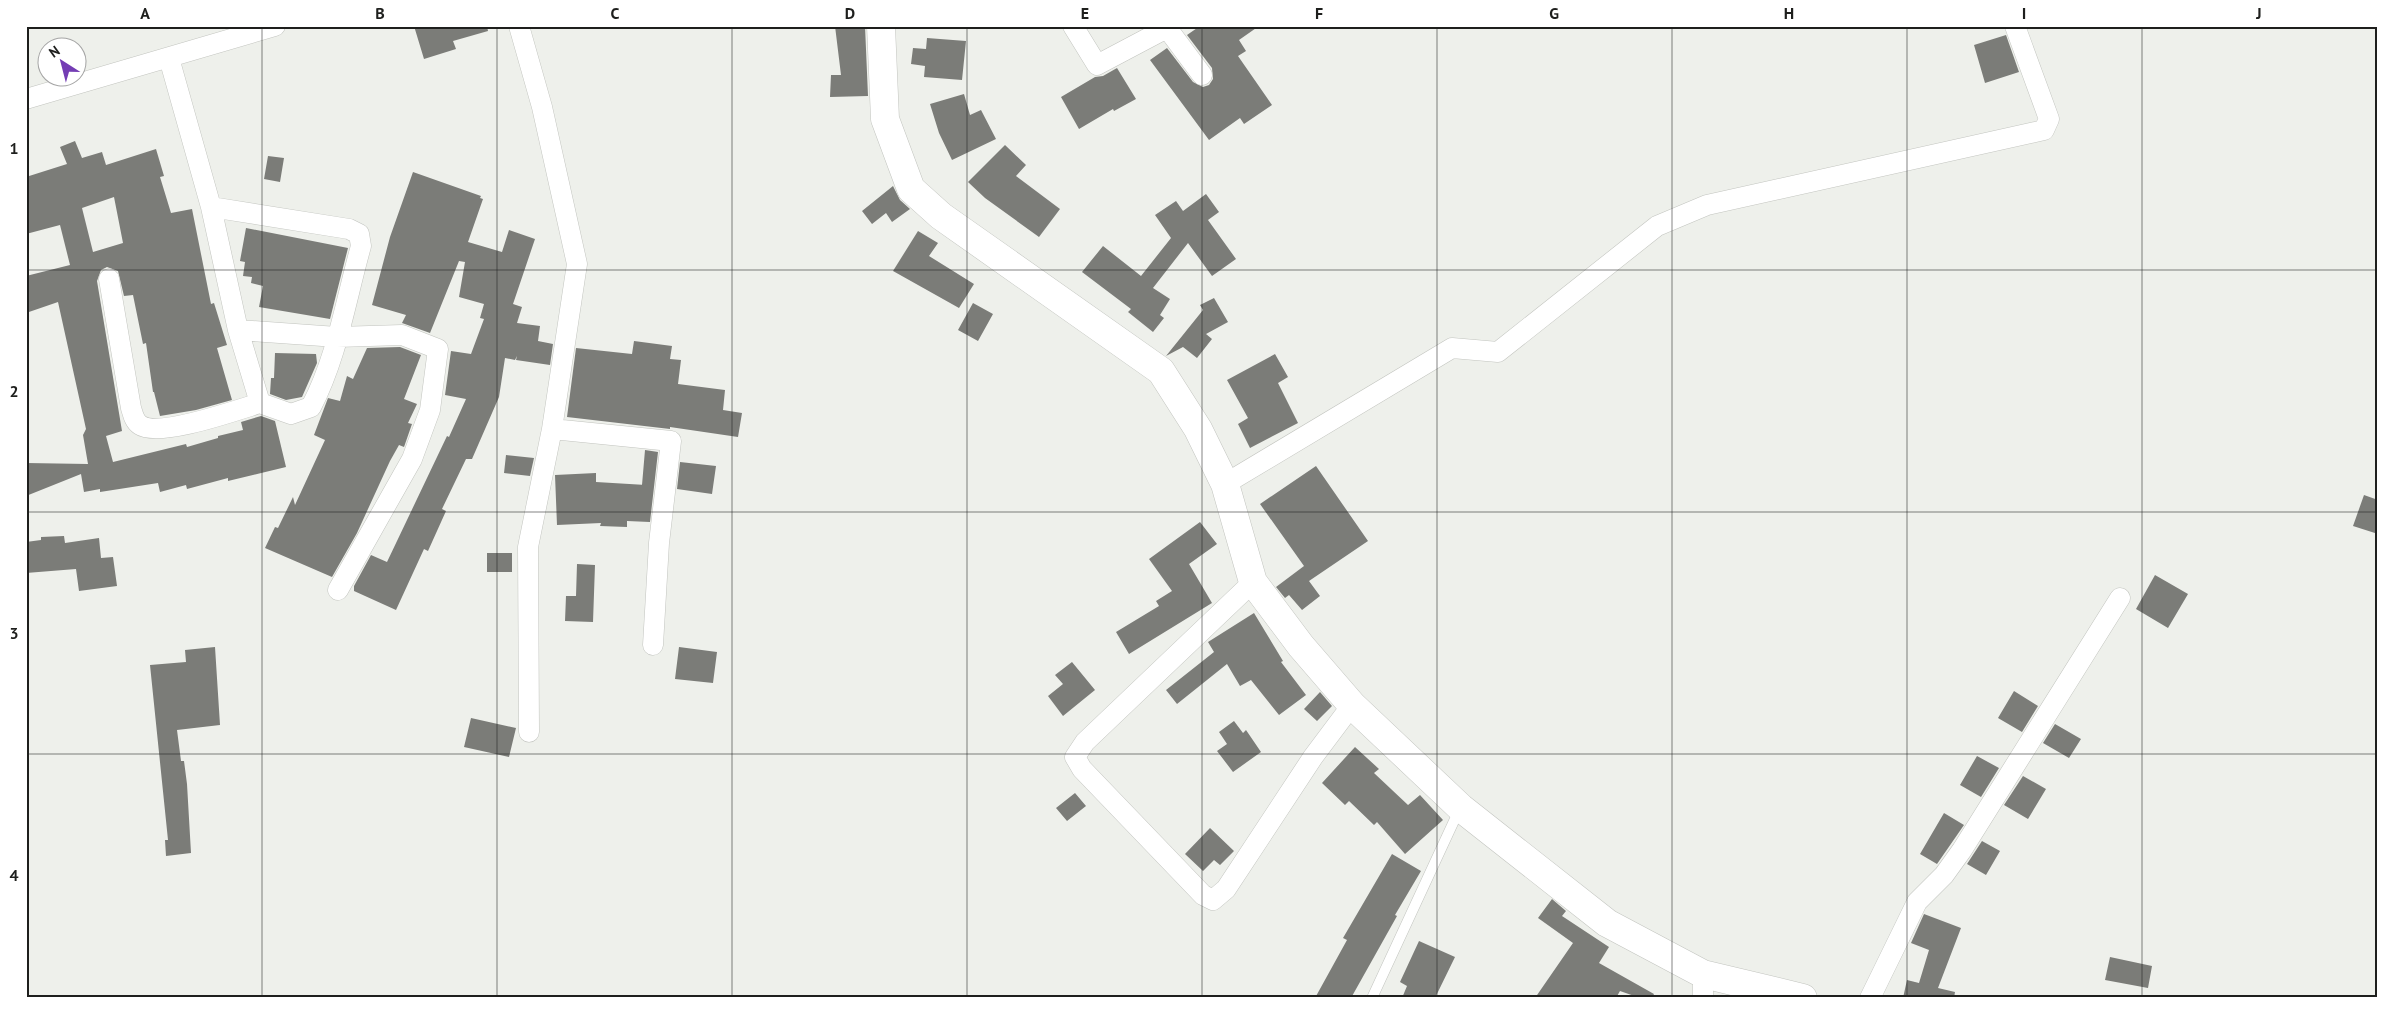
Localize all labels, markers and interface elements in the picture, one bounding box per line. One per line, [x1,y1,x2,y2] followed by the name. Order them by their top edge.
[140,3,150,23] text: A
[375,3,385,23] text: B
[611,3,620,23] text: C
[845,3,855,23] text: D
[1081,3,1089,23] text: E
[1315,3,1323,23] text: F
[1549,3,1559,23] text: G
[1784,3,1794,23] text: H
[2022,3,2026,23] text: I
[2255,3,2262,23] text: J
[38,38,88,88] north arrow
[45,41,63,61] text: N
[9,138,19,158] text: 1
[9,381,19,401] text: 2
[9,623,19,643] text: 3
[9,865,19,885] text: 4

